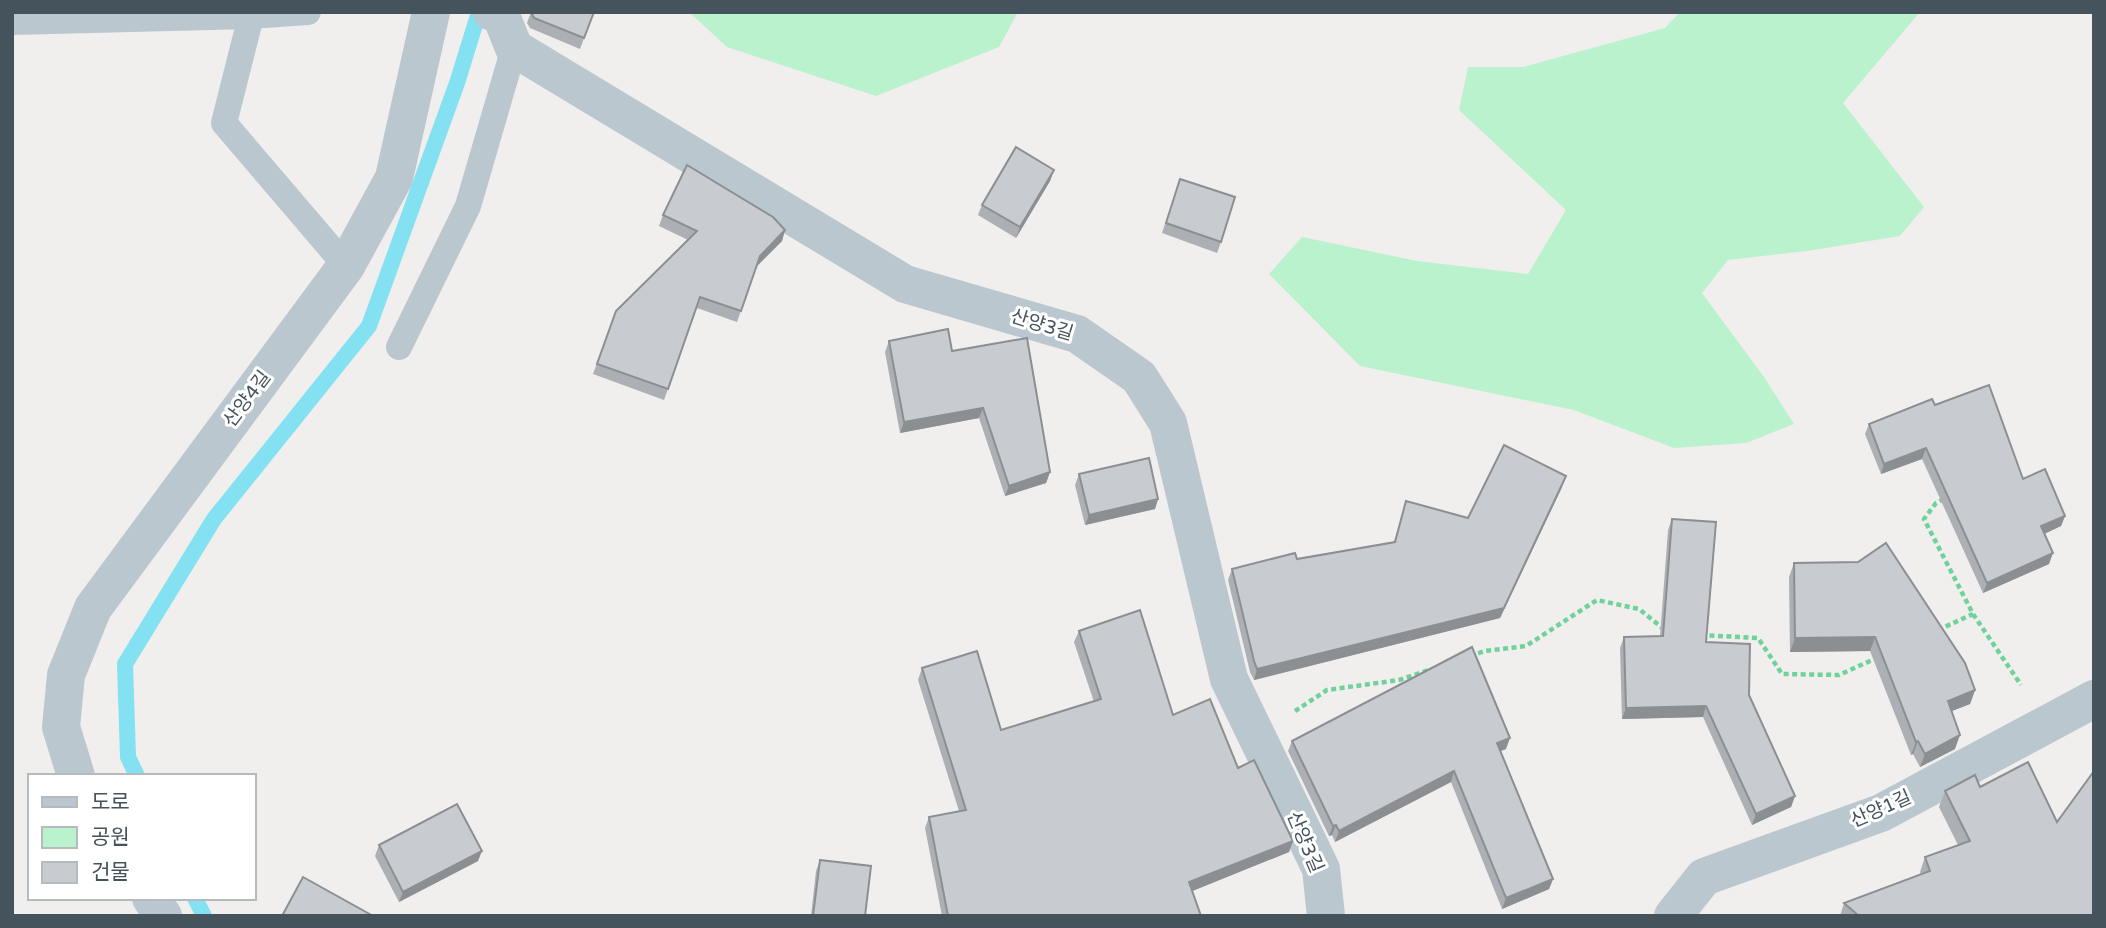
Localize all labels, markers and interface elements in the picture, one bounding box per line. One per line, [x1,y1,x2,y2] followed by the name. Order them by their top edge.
[1008,305,1076,345] street label: 산양3길
[219,367,275,431] street label: 산양4길
[28,774,256,900] legend
[1847,786,1915,832] street label: 산양1길
[91,790,130,815] text: 도로
[1282,808,1328,876] street label: 산양3길
[91,825,130,850] text: 공원
[91,860,130,885] text: 건물

